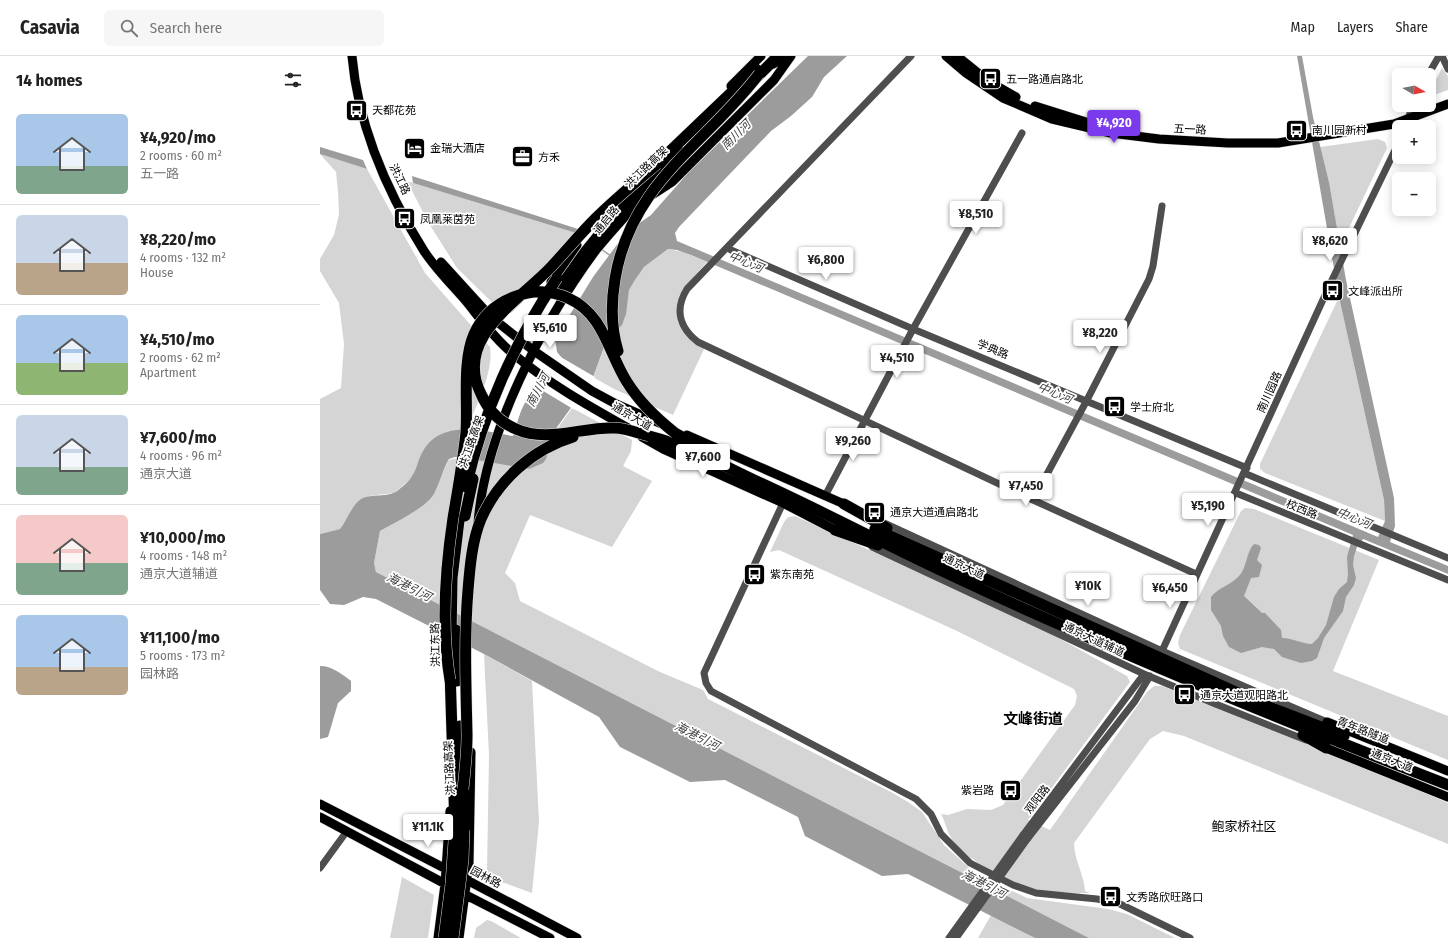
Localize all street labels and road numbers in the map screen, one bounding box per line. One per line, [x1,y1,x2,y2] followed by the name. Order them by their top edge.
[1173,122,1207,137] street label: 五一路
[622,144,671,191] street label: 洪江路高架
[386,162,413,197] street label: 洪江路
[591,204,622,237] street label: 通启路
[975,337,1011,362] street label: 学典路
[1255,369,1284,415] street label: 南川园路
[609,400,654,433] street label: 通京大道
[456,414,487,470] street label: 洪江路高架
[1284,497,1320,522] street label: 校西路
[941,551,986,582] street label: 通京大道
[1061,620,1126,659] street label: 通京大道辅道
[429,623,442,667] street label: 洪江东路
[1335,715,1391,746] street label: 青年路隧道
[442,740,457,796] street label: 洪江路高架
[1369,746,1415,775] street label: 通京大道
[1022,782,1053,816] street label: 观阳路
[468,864,503,891] street label: 园林路

